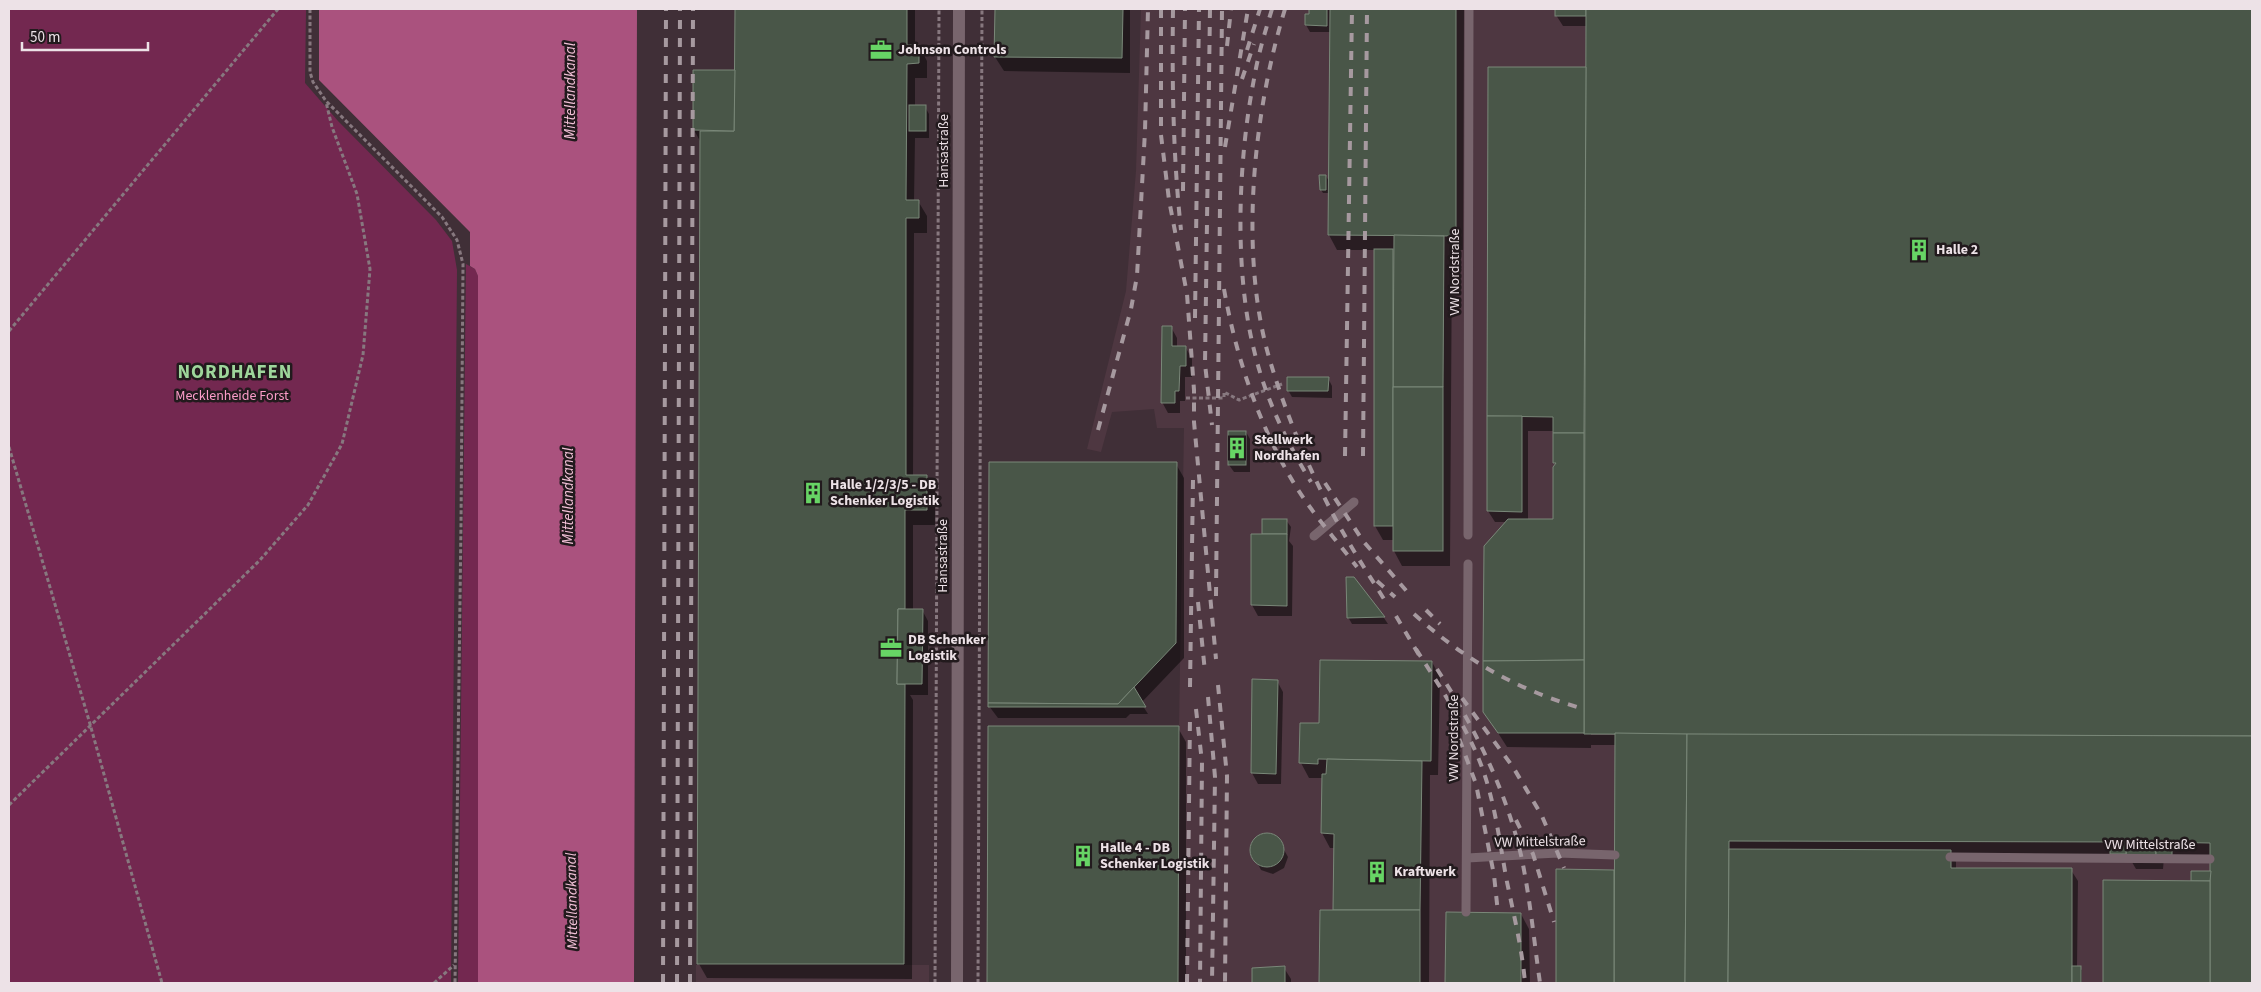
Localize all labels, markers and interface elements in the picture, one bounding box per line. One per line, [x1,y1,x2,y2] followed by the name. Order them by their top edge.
[22,20,149,52] scale bar
[30,27,60,48] text: 50 m
[868,37,894,63] office icon: Johnson Controls
[898,40,1006,60] place label: Johnson Controls
[560,42,581,139] water label: Mittellandkanal
[934,114,954,188] street label: Hansastraße
[1445,228,1465,316] street label: VW Nordstraße
[1906,237,1932,263] building icon: Halle 2
[1936,240,1978,260] place label: Halle 2
[177,359,293,386] district label: NORDHAFEN
[175,386,289,406] park label: Mecklenheide Forst
[1254,430,1320,466] place label: Stellwerk Nordhafen
[1224,435,1250,461] building icon: Stellwerk Nordhafen
[558,447,579,544] water label: Mittellandkanal
[830,475,940,511] place label: Halle 1/2/3/5 - DB Schenker Logistik
[800,480,826,506] building icon: Halle 1/2/3/5 - DB Schenker Logistik
[933,519,953,593] street label: Hansastraße
[908,630,986,666] place label: DB Schenker Logistik
[878,635,904,661] office icon: DB Schenker Logistik
[1444,694,1464,782] street label: VW Nordstraße
[1494,831,1586,853] street label: VW Mittelstraße
[2104,835,2196,855] street label: VW Mittelstraße
[1100,838,1210,874] place label: Halle 4 - DB Schenker Logistik
[1070,843,1096,869] building icon: Halle 4 - DB Schenker Logistik
[561,852,583,950] water label: Mittellandkanal
[1364,859,1390,885] building icon: Kraftwerk
[1394,862,1456,882] place label: Kraftwerk

